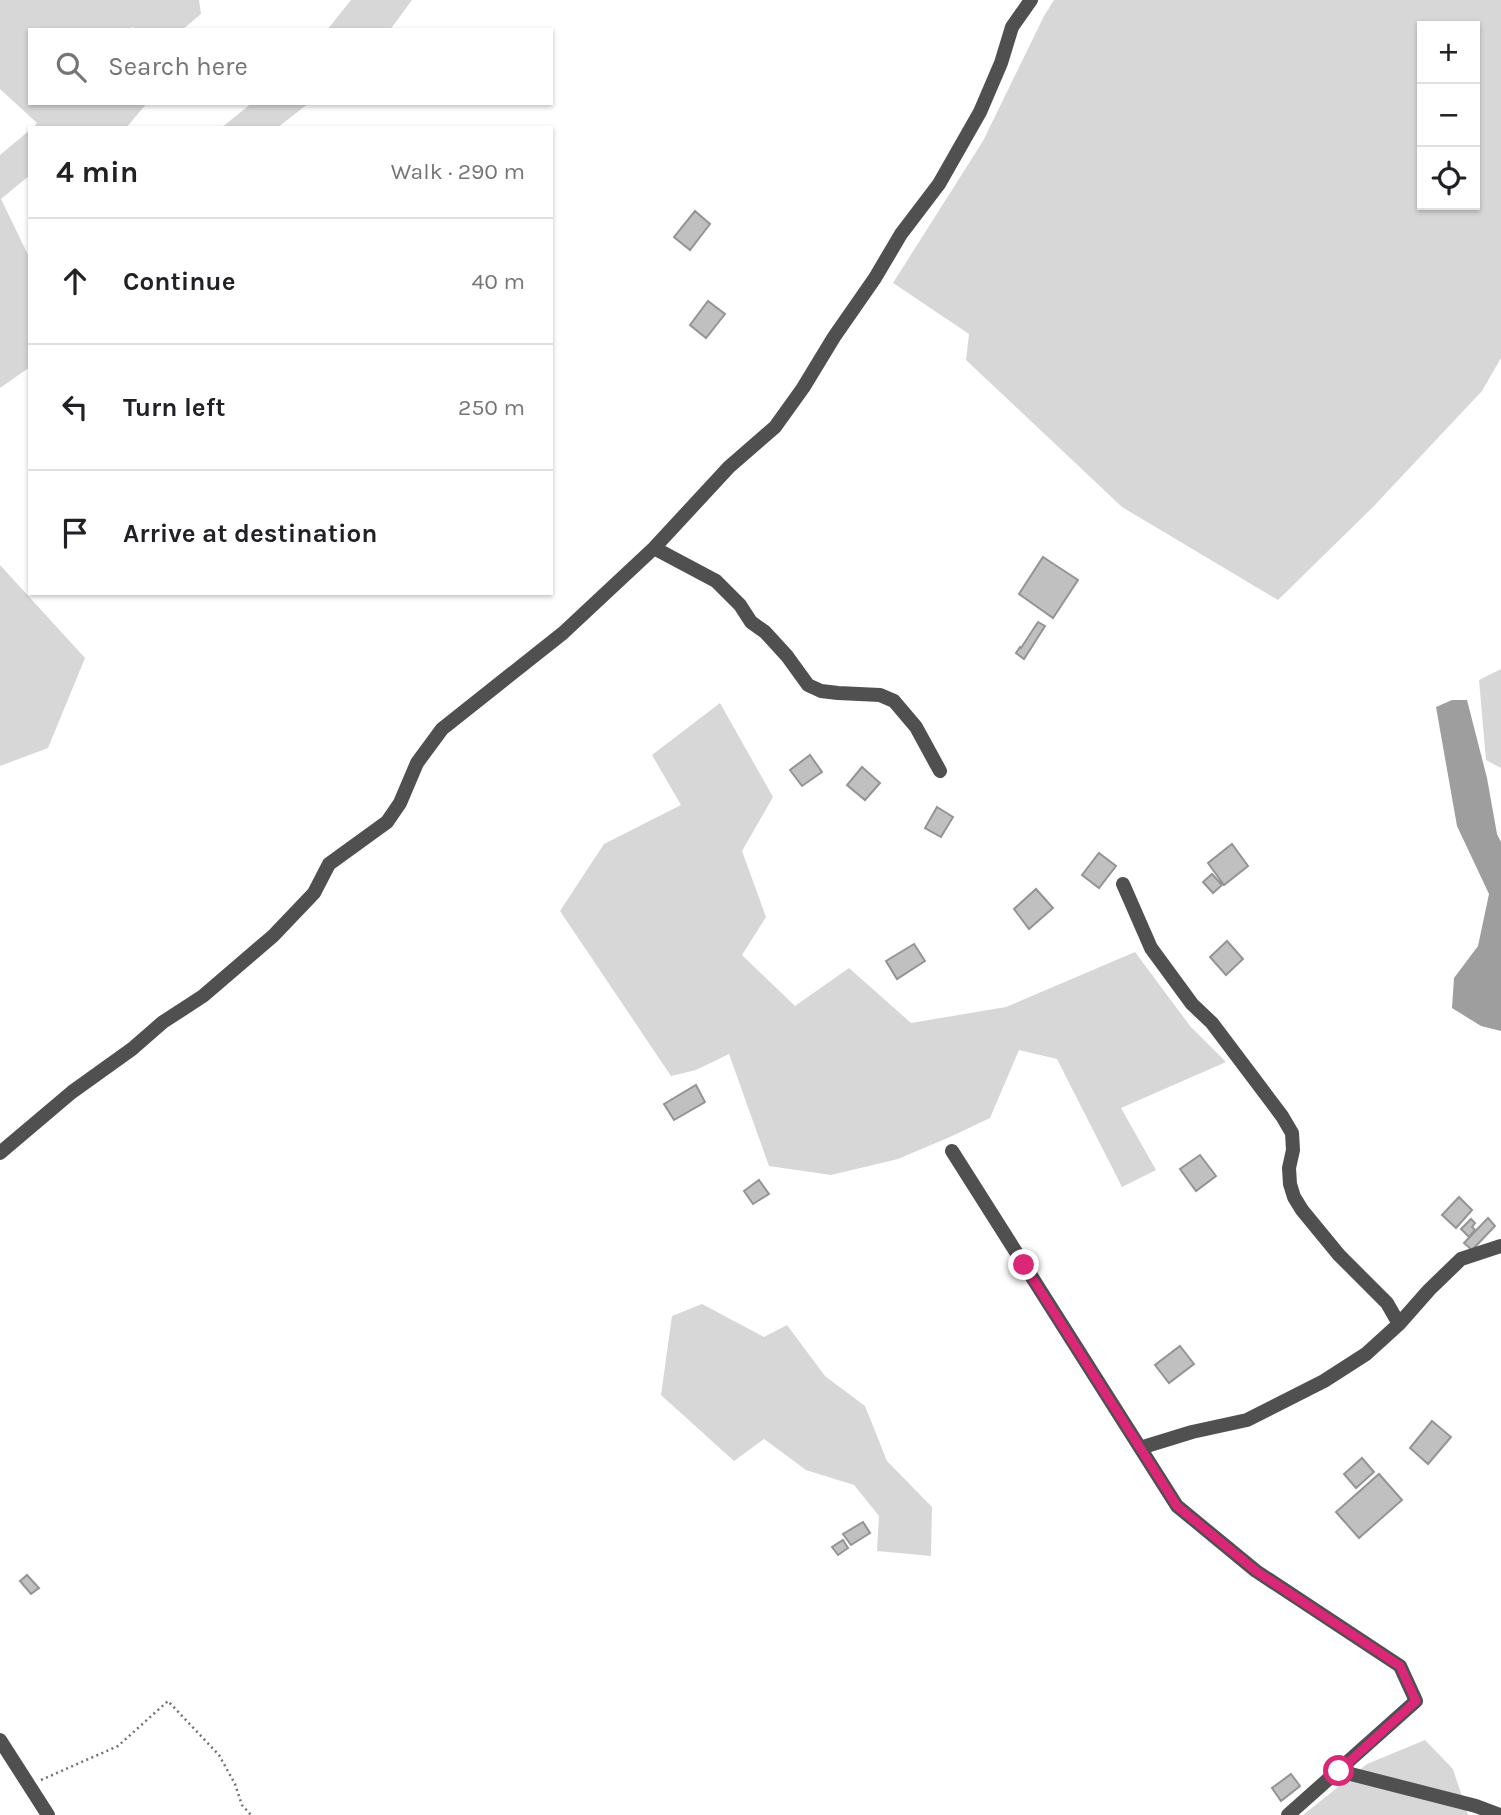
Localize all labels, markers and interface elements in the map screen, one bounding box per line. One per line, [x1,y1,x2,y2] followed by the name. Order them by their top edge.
[1417,21,1480,210] map controls
[1417,21,1480,84] button: +
[28,28,553,105] search box
[52,48,90,86] icon: search
[108,51,248,82] text: Search here
[1417,84,1480,147] button: −
[1417,147,1480,210] button: locate
[56,154,138,190] text: 4 min
[391,158,525,185] text: Walk · 290 m
[56,262,94,300] icon: ahead
[123,266,235,297] text: Continue
[472,268,525,295] text: 40 m
[56,388,94,426] icon: left
[123,392,225,423] text: Turn left
[458,394,525,421] text: 250 m
[56,514,94,552] icon: arrive
[123,518,377,549] text: Arrive at destination
[1008,1249,1039,1280] route end
[1323,1755,1354,1786] route start

